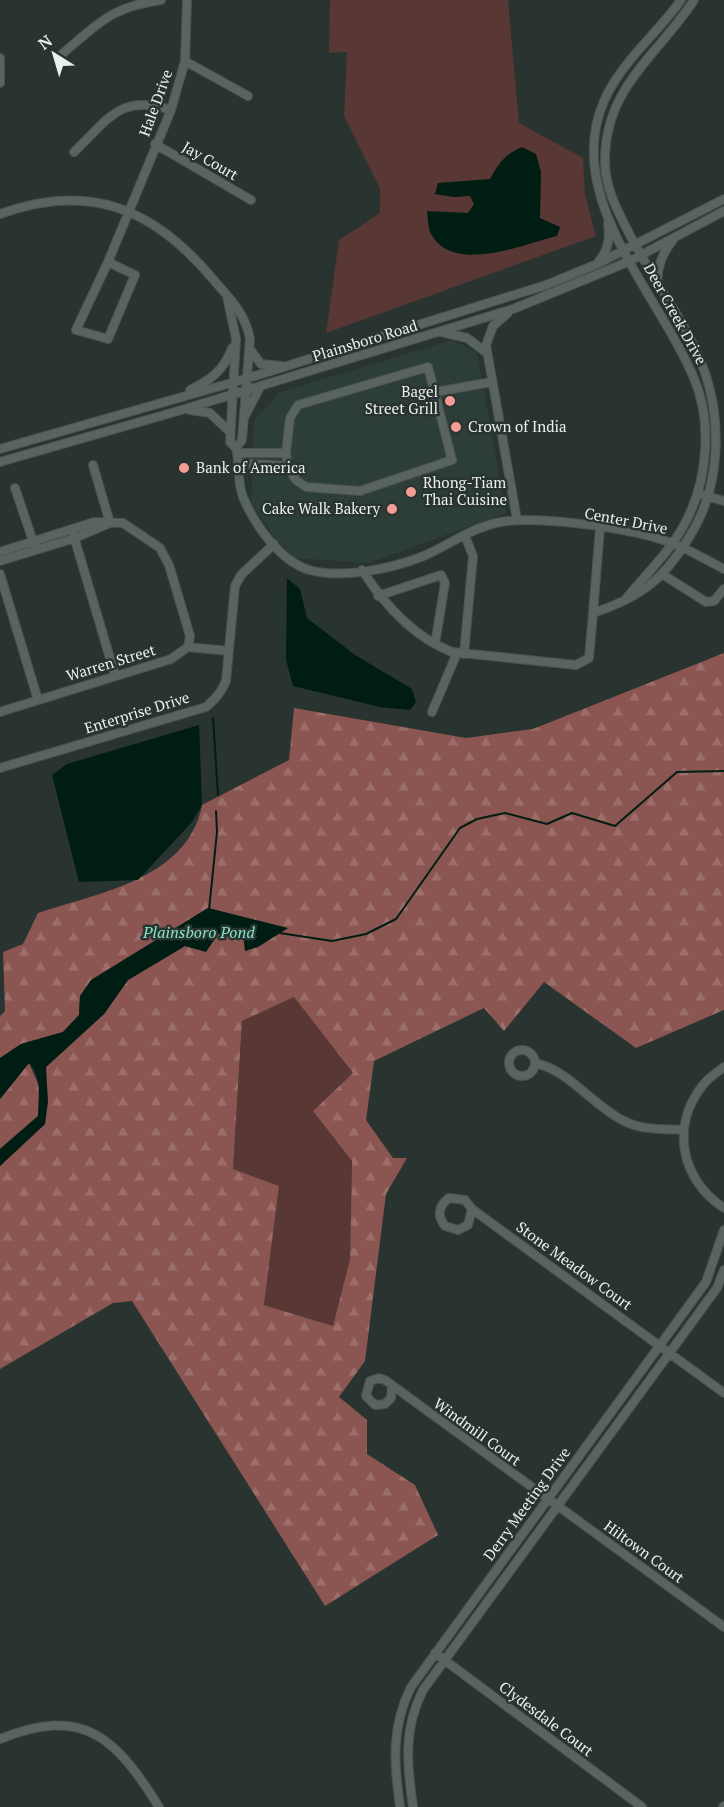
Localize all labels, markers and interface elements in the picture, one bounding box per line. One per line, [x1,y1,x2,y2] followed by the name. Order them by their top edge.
[24,24,84,84] north arrow
[34,30,56,54] text: N
[134,66,176,139] street label: Hale Drive
[179,136,242,184] street label: Jay Court
[640,259,712,368] street label: Deer Creek Drive
[310,315,420,365] street label: Plainsboro Road
[365,381,438,418] place label: Bagel Street Grill
[443,394,457,408] marker: Bagel Street Grill
[468,416,567,436] place label: Crown of India
[449,420,463,434] marker: Crown of India
[196,457,306,477] place label: Bank of America
[177,461,191,475] marker: Bank of America
[423,472,507,509] place label: Rhong-Tiam Thai Cuisine
[404,485,418,499] marker: Rhong-Tiam Thai Cuisine
[262,498,380,518] place label: Cake Walk Bakery
[385,502,399,516] marker: Cake Walk Bakery
[583,502,669,538] street label: Center Drive
[64,639,158,685] street label: Warren Street
[82,687,192,738] street label: Enterprise Drive
[142,921,255,943] water label: Plainsboro Pond
[513,1216,637,1314] street label: Stone Meadow Court
[430,1393,526,1470] street label: Windmill Court
[478,1443,574,1564] street label: Derry Meeting Drive
[600,1515,689,1587] street label: Hiltown Court
[495,1676,598,1761] street label: Clydesdale Court

